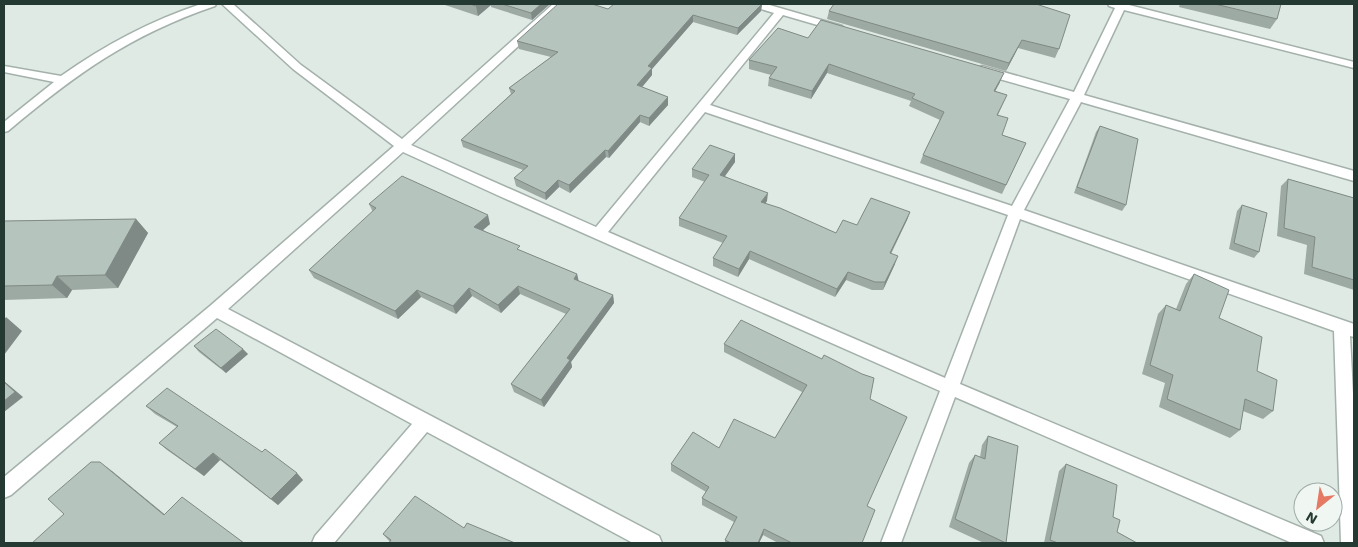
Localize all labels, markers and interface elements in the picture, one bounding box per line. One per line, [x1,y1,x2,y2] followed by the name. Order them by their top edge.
[1293,482,1343,532] north arrow
[1303,509,1320,528] text: N

